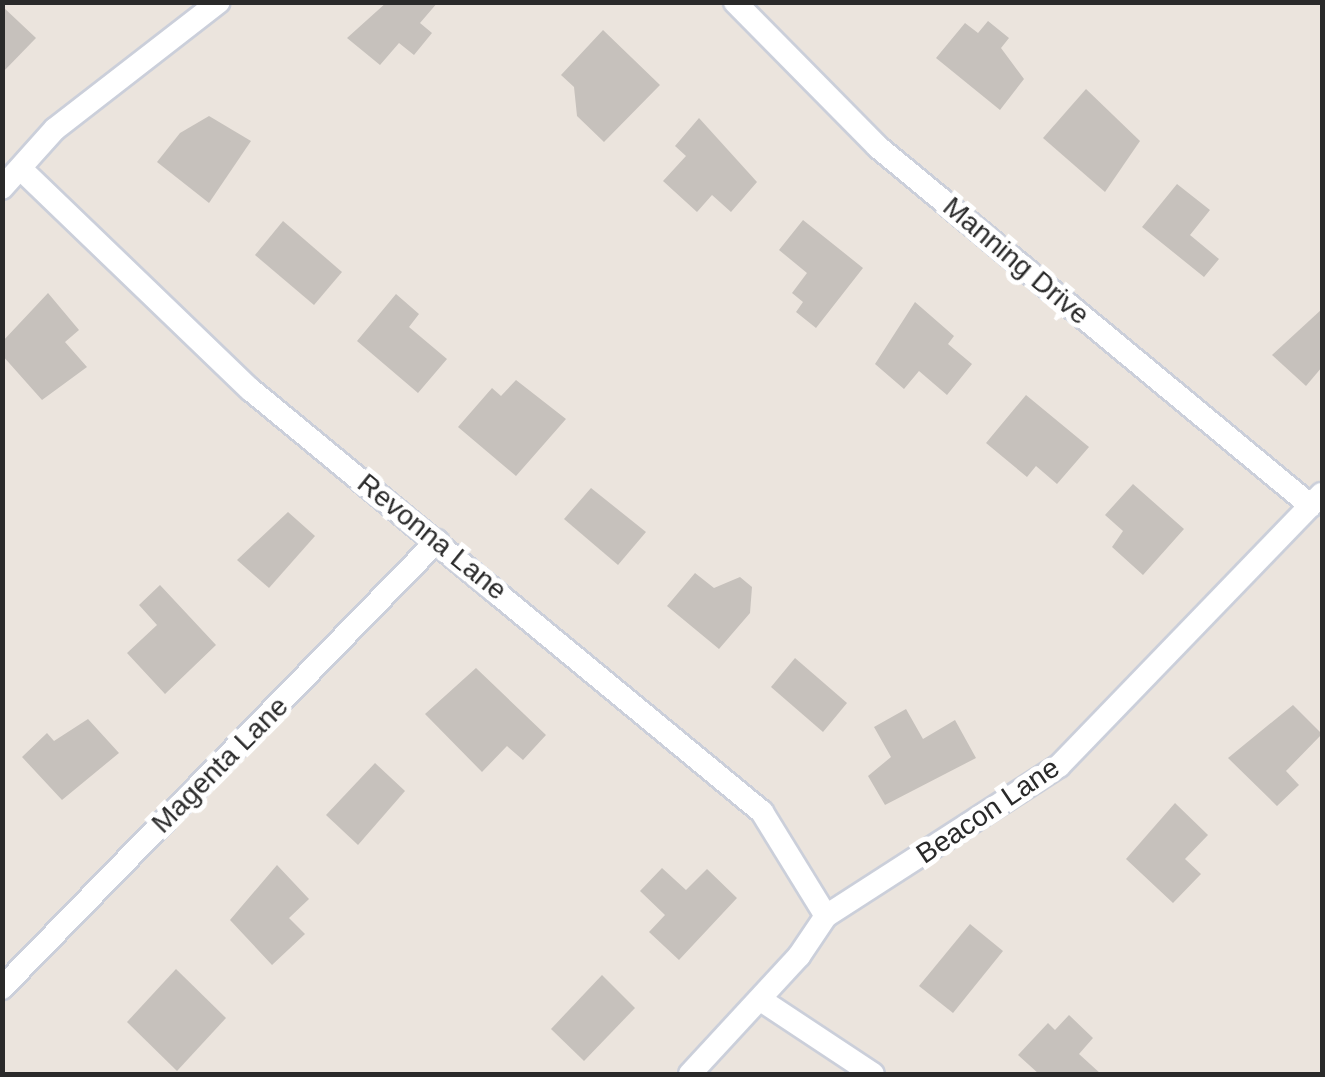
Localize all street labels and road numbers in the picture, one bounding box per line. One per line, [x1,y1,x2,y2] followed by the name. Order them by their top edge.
[936,190,1096,332] street label: Manning Drive
[351,467,513,607] street label: Revonna Lane
[145,690,295,840] street label: Magenta Lane
[910,751,1066,871] street label: Beacon Lane

